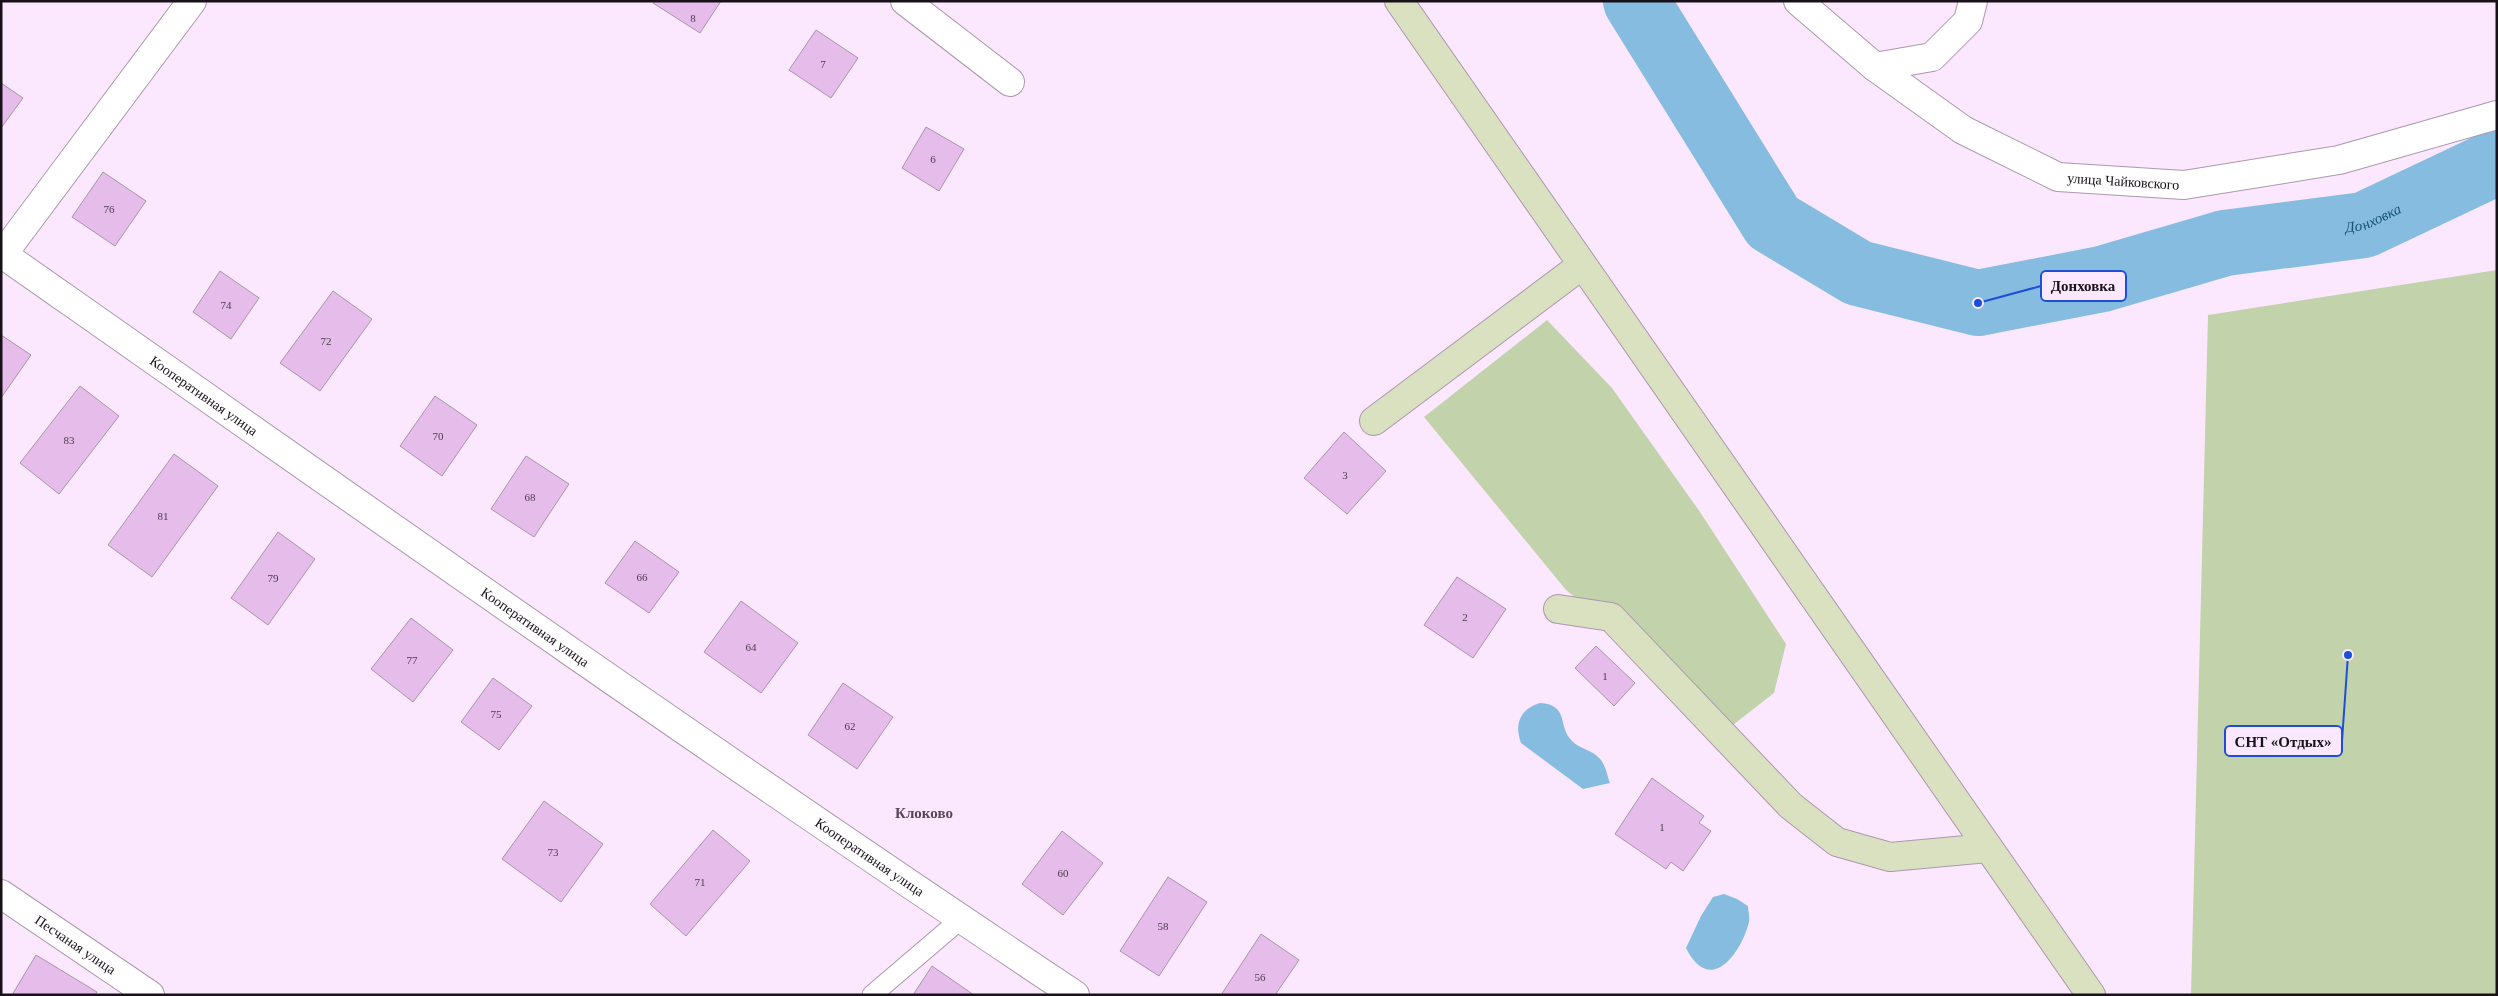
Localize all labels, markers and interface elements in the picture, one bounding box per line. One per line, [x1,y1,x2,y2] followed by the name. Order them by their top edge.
[690,12,696,24] house number: 8
[820,58,826,70] house number: 7
[930,153,936,165] house number: 6
[2067,171,2180,193] street label: улица Чайковского
[2342,201,2404,236] water label: Донховка
[104,203,115,215] house number: 76
[2041,271,2126,301] callout: Донховка
[2051,278,2116,294] text: Донховка
[221,299,232,311] house number: 74
[321,335,332,347] house number: 72
[147,353,261,439] street label: Кооперативная улица
[433,430,444,442] house number: 70
[64,434,75,446] house number: 83
[1342,469,1348,481] house number: 3
[525,491,536,503] house number: 68
[158,510,169,522] house number: 81
[637,571,648,583] house number: 66
[268,572,279,584] house number: 79
[478,585,592,670] street label: Кооперативная улица
[1462,611,1468,623] house number: 2
[746,641,757,653] house number: 64
[407,654,418,666] house number: 77
[1602,670,1608,682] house number: 1
[491,708,502,720] house number: 75
[845,720,856,732] house number: 62
[2225,726,2342,756] callout: СНТ «Отдых»
[2235,734,2331,750] text: СНТ «Отдых»
[895,805,953,821] district label: Клоково
[812,815,927,900] street label: Кооперативная улица
[1659,821,1665,833] house number: 1
[548,846,559,858] house number: 73
[1058,867,1069,879] house number: 60
[695,876,706,888] house number: 71
[32,912,119,978] street label: Песчаная улица
[1158,920,1169,932] house number: 58
[1255,971,1266,983] house number: 56

